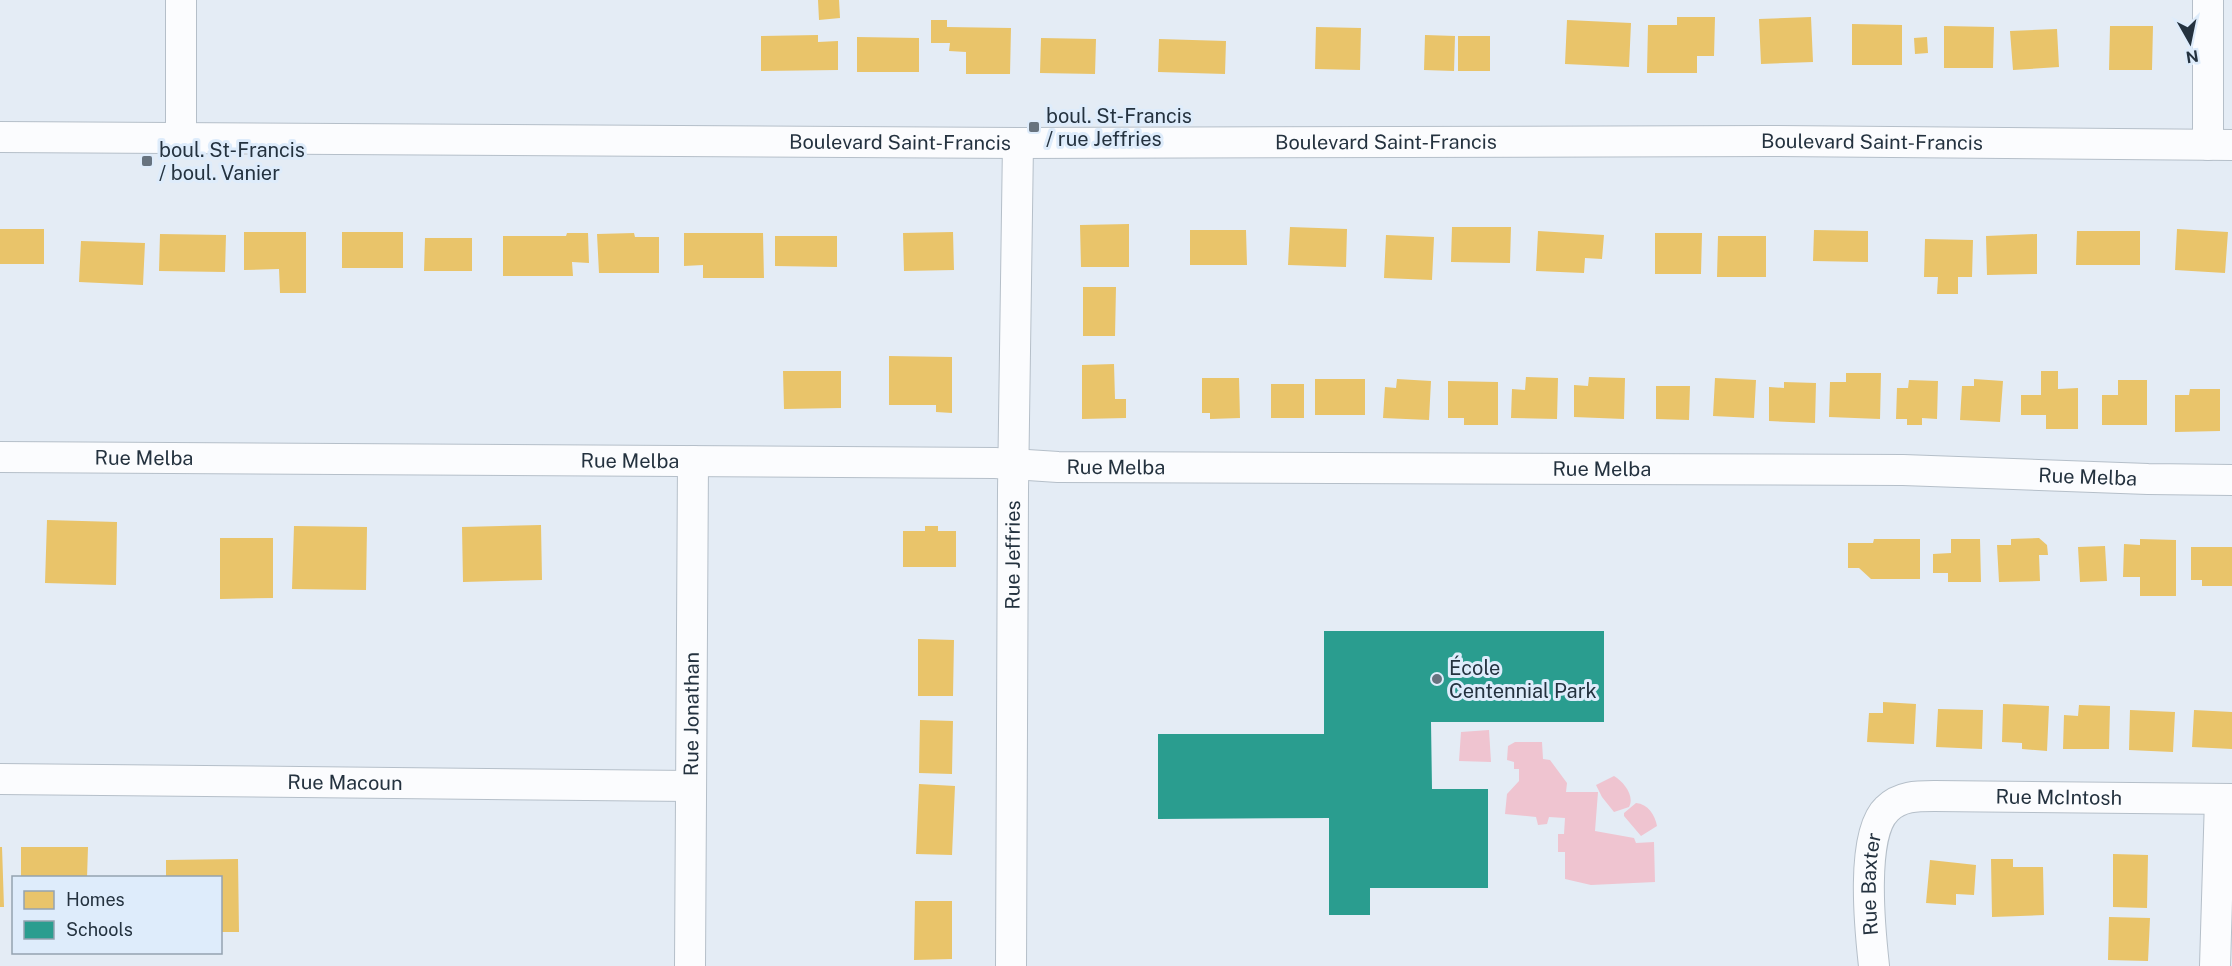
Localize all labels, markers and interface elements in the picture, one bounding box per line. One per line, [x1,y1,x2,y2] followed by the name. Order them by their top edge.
[2160,12,2220,72] north arrow
[2185,46,2200,67] text: N
[1046,104,1192,151] place label: boul. St-Francis / rue Jeffries
[1027,120,1041,134] marker: boul. St-Francis / rue Jeffries
[1761,129,1983,155] street label: Boulevard Saint-Francis
[789,130,1011,155] street label: Boulevard Saint-Francis
[1275,130,1497,154] street label: Boulevard Saint-Francis
[159,138,305,185] place label: boul. St-Francis / boul. Vanier
[140,154,154,168] marker: boul. St-Francis / boul. Vanier
[95,446,193,470] street label: Rue Melba
[580,449,679,473] street label: Rue Melba
[1066,455,1165,479] street label: Rue Melba
[1552,457,1651,481] street label: Rue Melba
[2038,463,2138,491] street label: Rue Melba
[1000,500,1025,610] street label: Rue Jeffries
[679,652,704,776] street label: Rue Jonathan
[1449,655,1597,703] place label: École Centennial Park
[1430,672,1444,686] marker: École Centennial Park
[287,770,403,795] street label: Rue Macoun
[1995,785,2122,810] street label: Rue McIntosh
[1857,830,1886,937] street label: Rue Baxter
[12,876,222,954] legend
[66,889,125,910] text: Homes
[66,919,133,940] text: Schools

